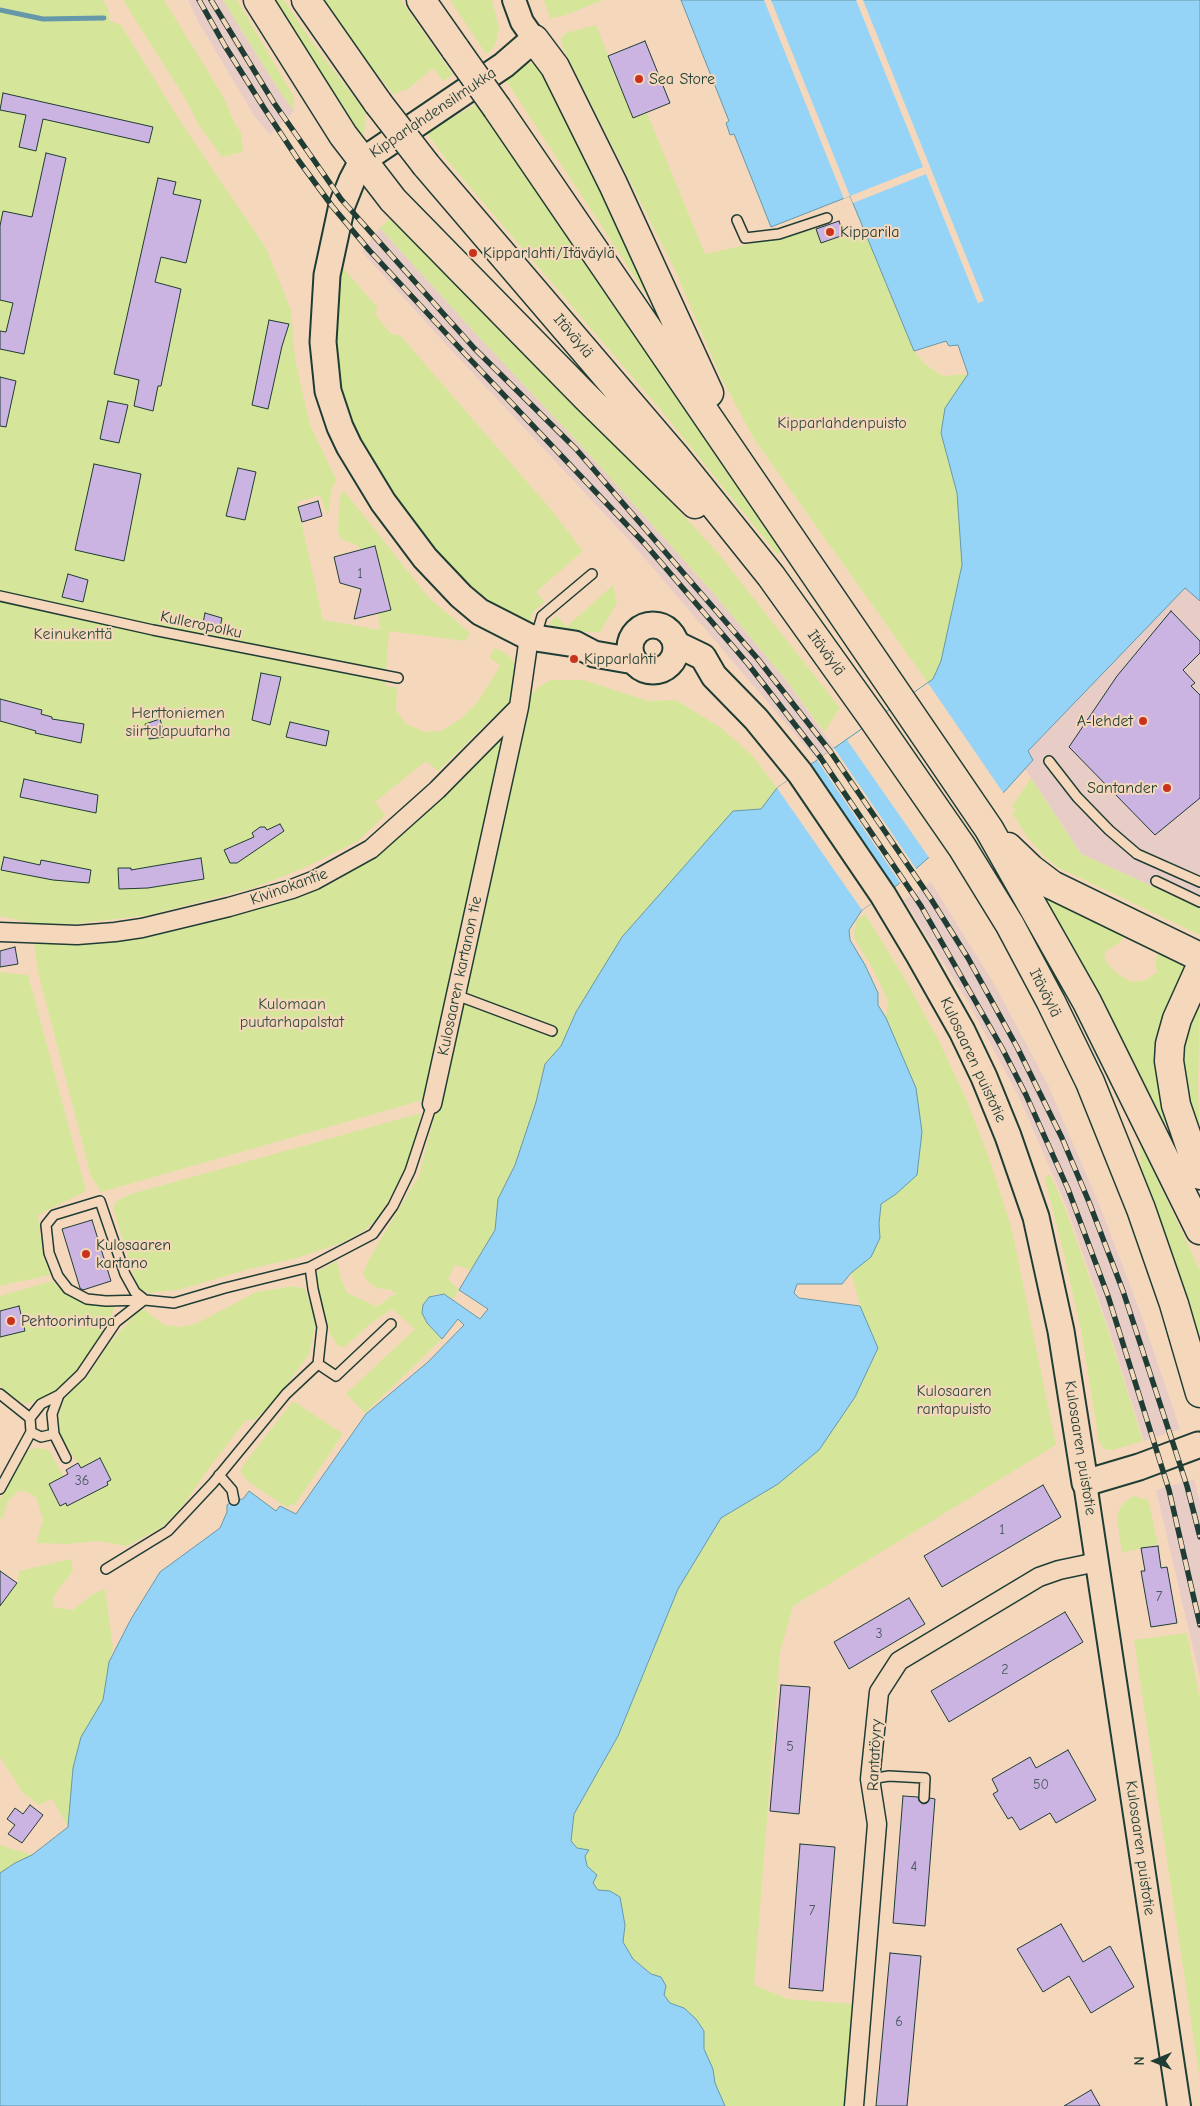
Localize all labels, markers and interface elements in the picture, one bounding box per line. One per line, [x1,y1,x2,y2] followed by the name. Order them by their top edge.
[366,64,500,162] street label: Kipparlahdensilmukka
[649,69,715,89] place label: Sea Store
[633,73,645,85] marker: Sea Store
[840,222,900,242] place label: Kipparila
[824,226,836,238] marker: Kipparila
[483,243,615,263] place label: Kipparlahti/Itäväylä
[467,247,479,259] marker: Kipparlahti/Itäväylä
[549,310,597,362] street label: Itäväylä
[777,413,907,433] park label: Kipparlahdenpuisto
[357,566,363,582] house number: 1
[158,607,244,643] street label: Kulleropolku
[34,624,112,644] park label: Keinukenttä
[803,626,849,680] street label: Itäväylä
[584,649,657,669] place label: Kipparlahti
[568,653,580,665] marker: Kipparlahti
[125,703,231,741] park label: Herttoniemen siirtolapuutarha
[1077,711,1133,731] place label: A-lehdet
[1137,715,1149,727] marker: A-lehdet
[1087,778,1157,798] place label: Santander
[1161,782,1173,794] marker: Santander
[248,864,330,910] street label: Kivinokantie
[434,895,486,1057] street label: Kulosaaren kartanon tie
[1025,965,1065,1021] street label: Itäväylä
[240,994,344,1032] park label: Kulomaan puutarhapalstat
[936,994,1010,1126] street label: Kulosaaren puistotie
[96,1235,171,1273] place label: Kulosaaren kartano
[80,1248,92,1260] marker: Kulosaaren kartano
[21,1311,115,1331] place label: Pehtoorintupa
[5,1315,17,1327] marker: Pehtoorintupa
[1060,1379,1100,1517] street label: Kulosaaren puistotie
[916,1381,992,1419] park label: Kulosaaren rantapuisto
[75,1473,89,1489] house number: 36
[999,1522,1005,1538] house number: 1
[1156,1589,1162,1605] house number: 7
[875,1626,883,1642] house number: 3
[1001,1662,1009,1678] house number: 2
[864,1719,886,1791] street label: Rantatöyry
[786,1739,794,1755] house number: 5
[1033,1777,1049,1793] house number: 50
[1121,1779,1159,1917] street label: Kulosaaren puistotie
[911,1859,917,1875] house number: 4
[809,1903,815,1919] house number: 7
[895,2014,903,2030] house number: 6
[1130,2036,1180,2086] north arrow
[1131,2056,1148,2066] text: N

